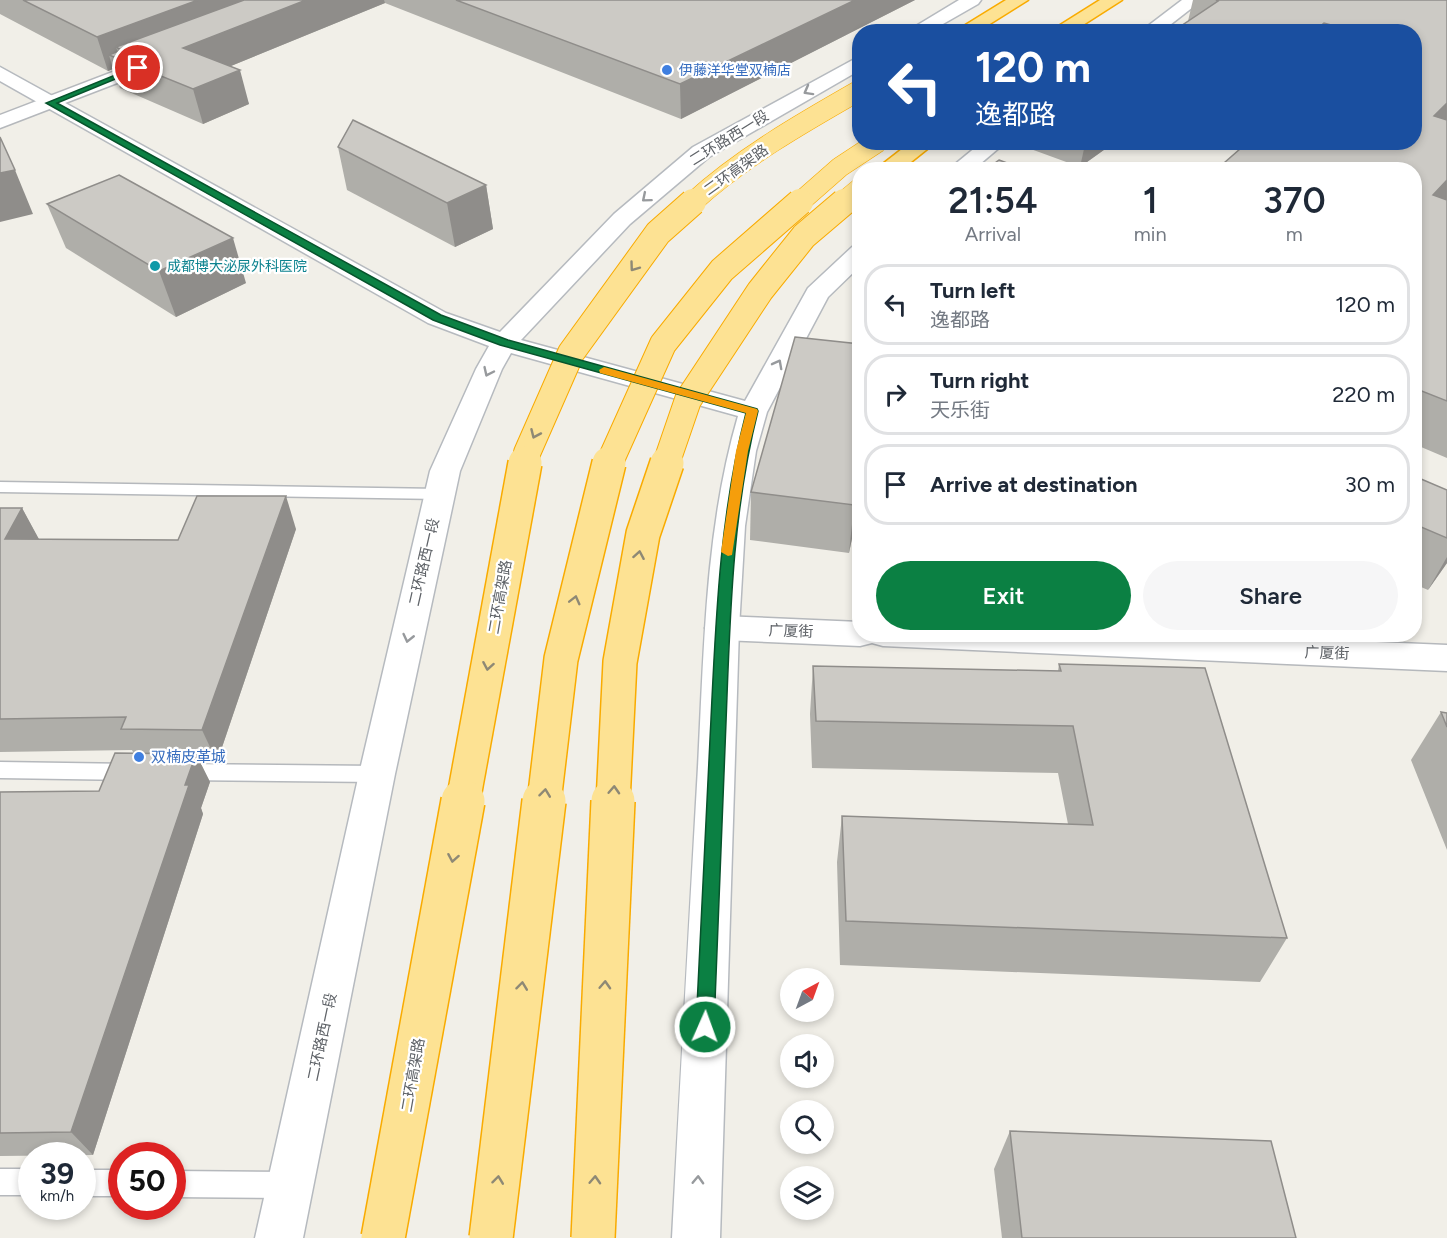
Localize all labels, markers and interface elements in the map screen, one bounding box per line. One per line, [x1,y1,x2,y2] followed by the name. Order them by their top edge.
[112,42,163,93] pin
[975,42,1091,93] text: 120 m
[876,48,954,126] icon: left
[121,51,154,84] icon: arrive
[679,62,791,79] place label: 伊藤洋华堂双楠店
[660,63,674,77] marker: 伊藤洋华堂双楠店
[804,83,814,95] one-way arrow
[975,98,1056,131] text: 逸都路
[686,107,772,169] street label: 二环路西一段
[700,141,772,199] street label: 二环高架路
[948,179,1038,222] text: 21:54
[1143,179,1158,222] text: 1
[1263,179,1326,222] text: 370
[642,191,653,202] one-way arrow
[965,222,1021,246] text: Arrival
[1134,222,1167,246] text: min
[1286,222,1303,246] text: m
[167,258,307,275] place label: 成都博大泌尿外科医院
[148,259,162,273] marker: 成都博大泌尿外科医院
[630,261,641,272] one-way arrow
[930,277,1016,304] text: Turn left
[879,288,912,321] icon: left
[1335,291,1395,318] text: 120 m
[930,308,990,332] text: 逸都路
[771,360,782,370] one-way arrow
[483,366,495,377] one-way arrow
[930,367,1029,394] text: Turn right
[879,378,912,411] icon: right
[1332,381,1395,408] text: 220 m
[930,398,990,422] text: 天乐街
[530,428,542,439] one-way arrow
[879,468,912,501] icon: arrive
[930,471,1138,498] text: Arrive at destination
[1345,471,1395,498] text: 30 m
[405,516,443,608] street label: 二环路西一段
[632,550,645,560] one-way arrow
[485,558,515,636] street label: 二环高架路
[876,561,1131,630] button: Exit
[1143,561,1398,630] button: Share
[568,596,581,606] one-way arrow
[768,621,814,641] street label: 广厦街
[402,633,415,643] one-way arrow
[1304,643,1350,663] street label: 广厦街
[482,660,495,670] one-way arrow
[151,748,226,766] place label: 双楠皮革城
[132,750,146,764] marker: 双楠皮革城
[608,786,621,795] one-way arrow
[538,788,550,797] one-way arrow
[447,852,460,862] one-way arrow
[780,968,834,1022] north arrow
[780,968,834,1220] map controls
[598,980,611,989] one-way arrow
[515,982,527,991] one-way arrow
[304,991,340,1083] street label: 二环路西一段
[673,995,737,1059] position arrow
[780,1034,834,1088] button: sound
[398,1036,428,1114] street label: 二环高架路
[780,1100,834,1154] button: search
[108,1142,186,1220] speed limit sign: 50
[40,1155,74,1192] text: 39
[780,1166,834,1220] button: layers
[492,1175,504,1184] one-way arrow
[589,1175,602,1184] one-way arrow
[692,1175,705,1184] one-way arrow
[40,1187,74,1205] text: km/h

